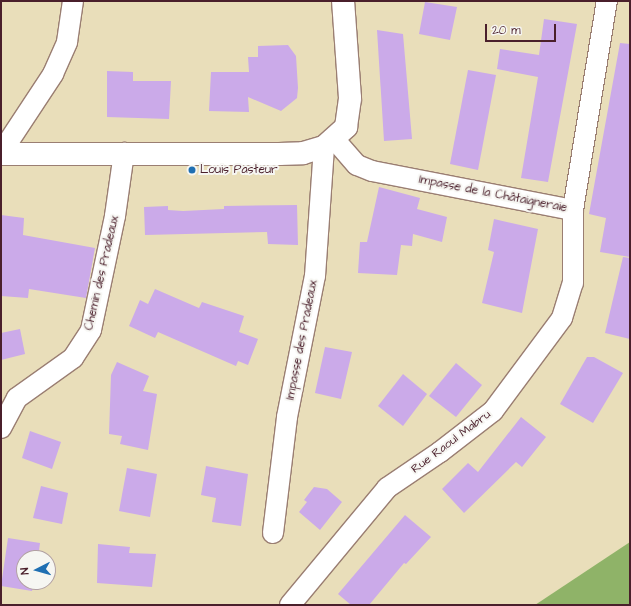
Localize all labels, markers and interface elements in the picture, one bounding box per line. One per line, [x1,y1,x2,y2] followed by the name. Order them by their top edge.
[487,16,558,42] scale bar
[492,22,521,39] text: 20 m
[200,163,278,177] place label: Louis Pasteur
[187,165,197,175] marker: Louis Pasteur
[418,173,568,215] street label: Impasse de la Châtaigneraie
[82,214,122,332] street label: Chemin des Pradeaux
[283,279,321,401] street label: Impasse des Pradeaux
[408,407,494,477] street label: Rue Raoul Mabru
[16,550,56,590] north arrow
[17,567,32,575] text: N

